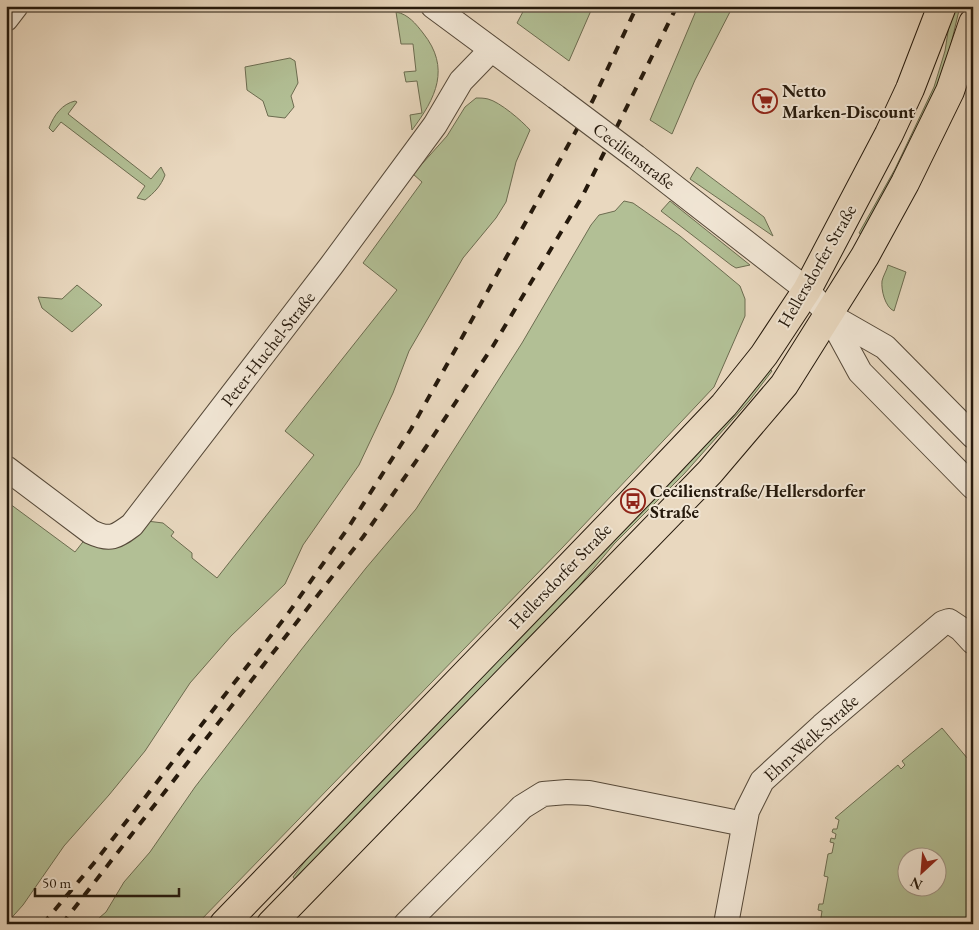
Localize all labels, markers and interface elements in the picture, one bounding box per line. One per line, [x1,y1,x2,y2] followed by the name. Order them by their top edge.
[782,79,915,123] place label: Netto Marken-Discount
[752,88,778,114] supermarket icon: Netto Marken-Discount
[588,117,680,194] street label: Cecilienstraße
[772,200,861,331] street label: Hellersdorfer Straße
[215,286,320,411] street label: Peter-Huchel-Straße
[650,479,866,523] place label: Cecilienstraße/Hellersdorfer Straße
[620,488,646,514] bus stop icon: Cecilienstraße/Hellersdorfer Straße
[503,518,616,633] street label: Hellersdorfer Straße
[758,689,863,786] street label: Ehm-Welk-Straße
[896,848,946,898] north arrow
[35,865,179,897] scale bar
[42,873,71,892] text: 50 m
[907,873,925,894] text: N

